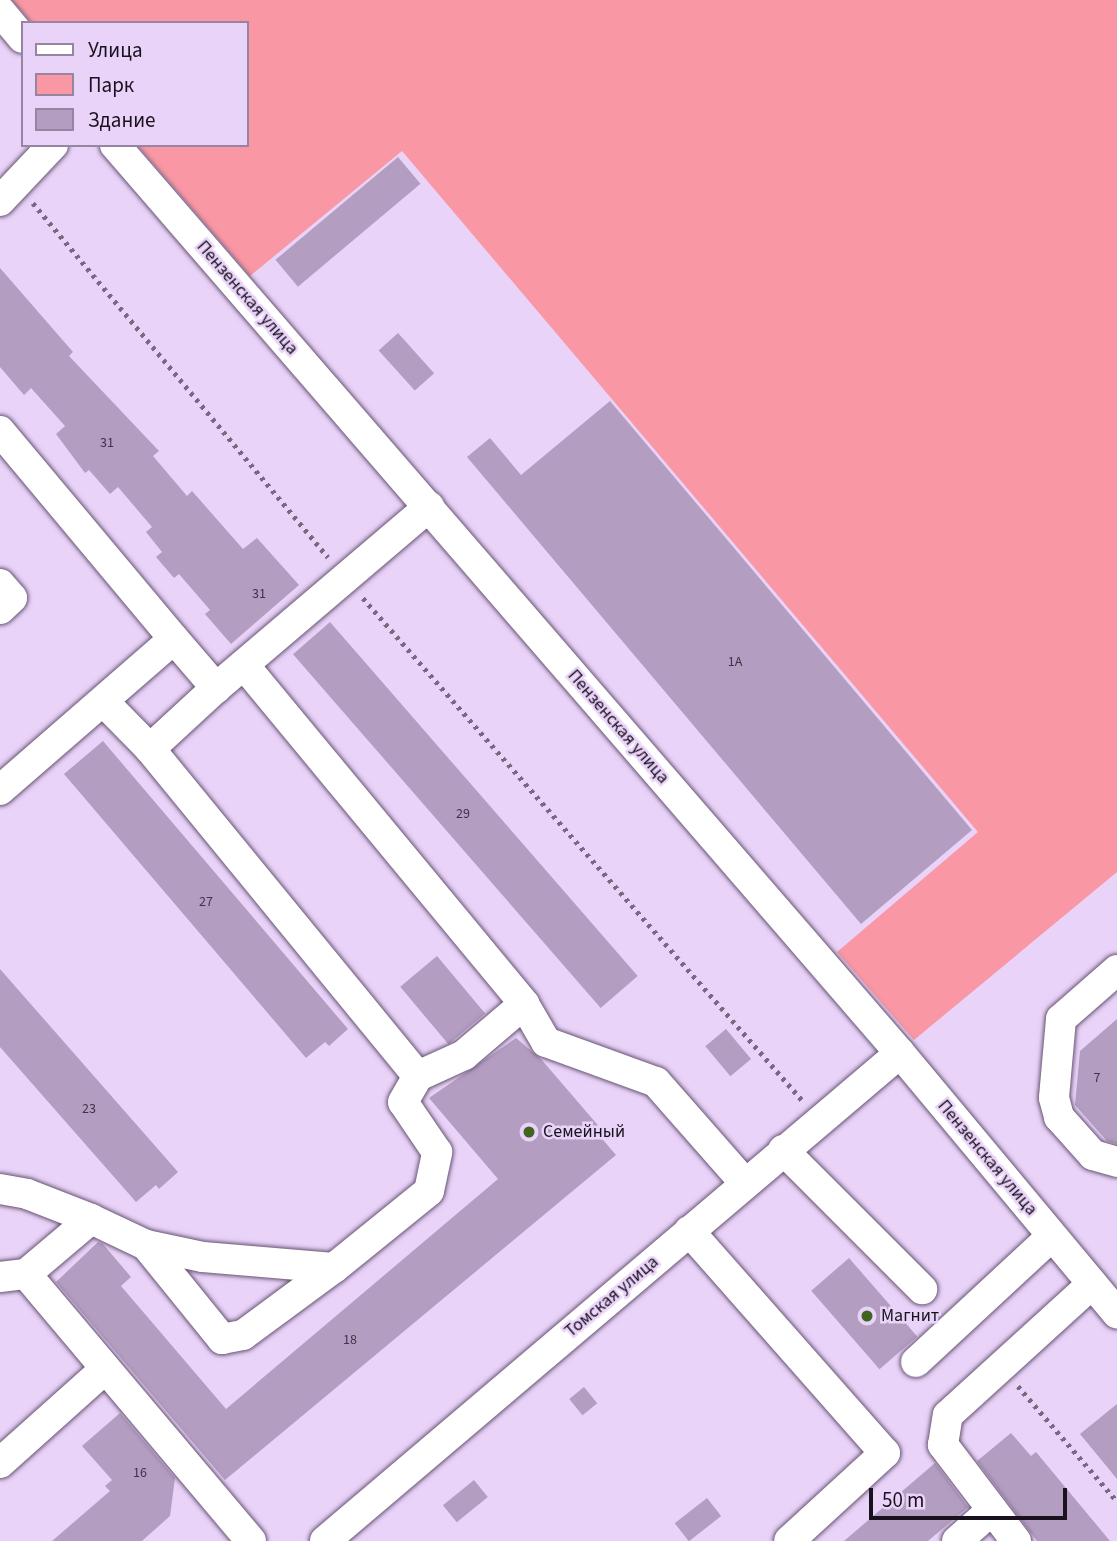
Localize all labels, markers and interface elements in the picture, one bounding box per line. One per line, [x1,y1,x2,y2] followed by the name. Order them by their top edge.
[21,21,248,147] legend
[88,35,143,65] text: Улица
[88,70,134,100] text: Парк
[88,105,156,135] text: Здание
[192,237,302,359] street label: Пензенская улица
[100,435,114,451] house number: 31
[252,586,266,602] house number: 31
[728,654,742,670] house number: 1А
[563,666,673,788] street label: Пензенская улица
[456,806,470,822] house number: 29
[199,894,213,910] house number: 27
[1094,1070,1100,1086] house number: 7
[932,1096,1042,1220] street label: Пензенская улица
[82,1101,96,1117] house number: 23
[543,1121,625,1143] place label: Семейный
[521,1124,537,1140] marker: Семейный
[561,1252,663,1342] street label: Томская улица
[881,1305,939,1327] place label: Магнит
[859,1308,875,1324] marker: Магнит
[343,1332,357,1348] house number: 18
[133,1465,147,1481] house number: 16
[872,1474,1070,1518] scale bar
[882,1485,924,1515] text: 50 m

